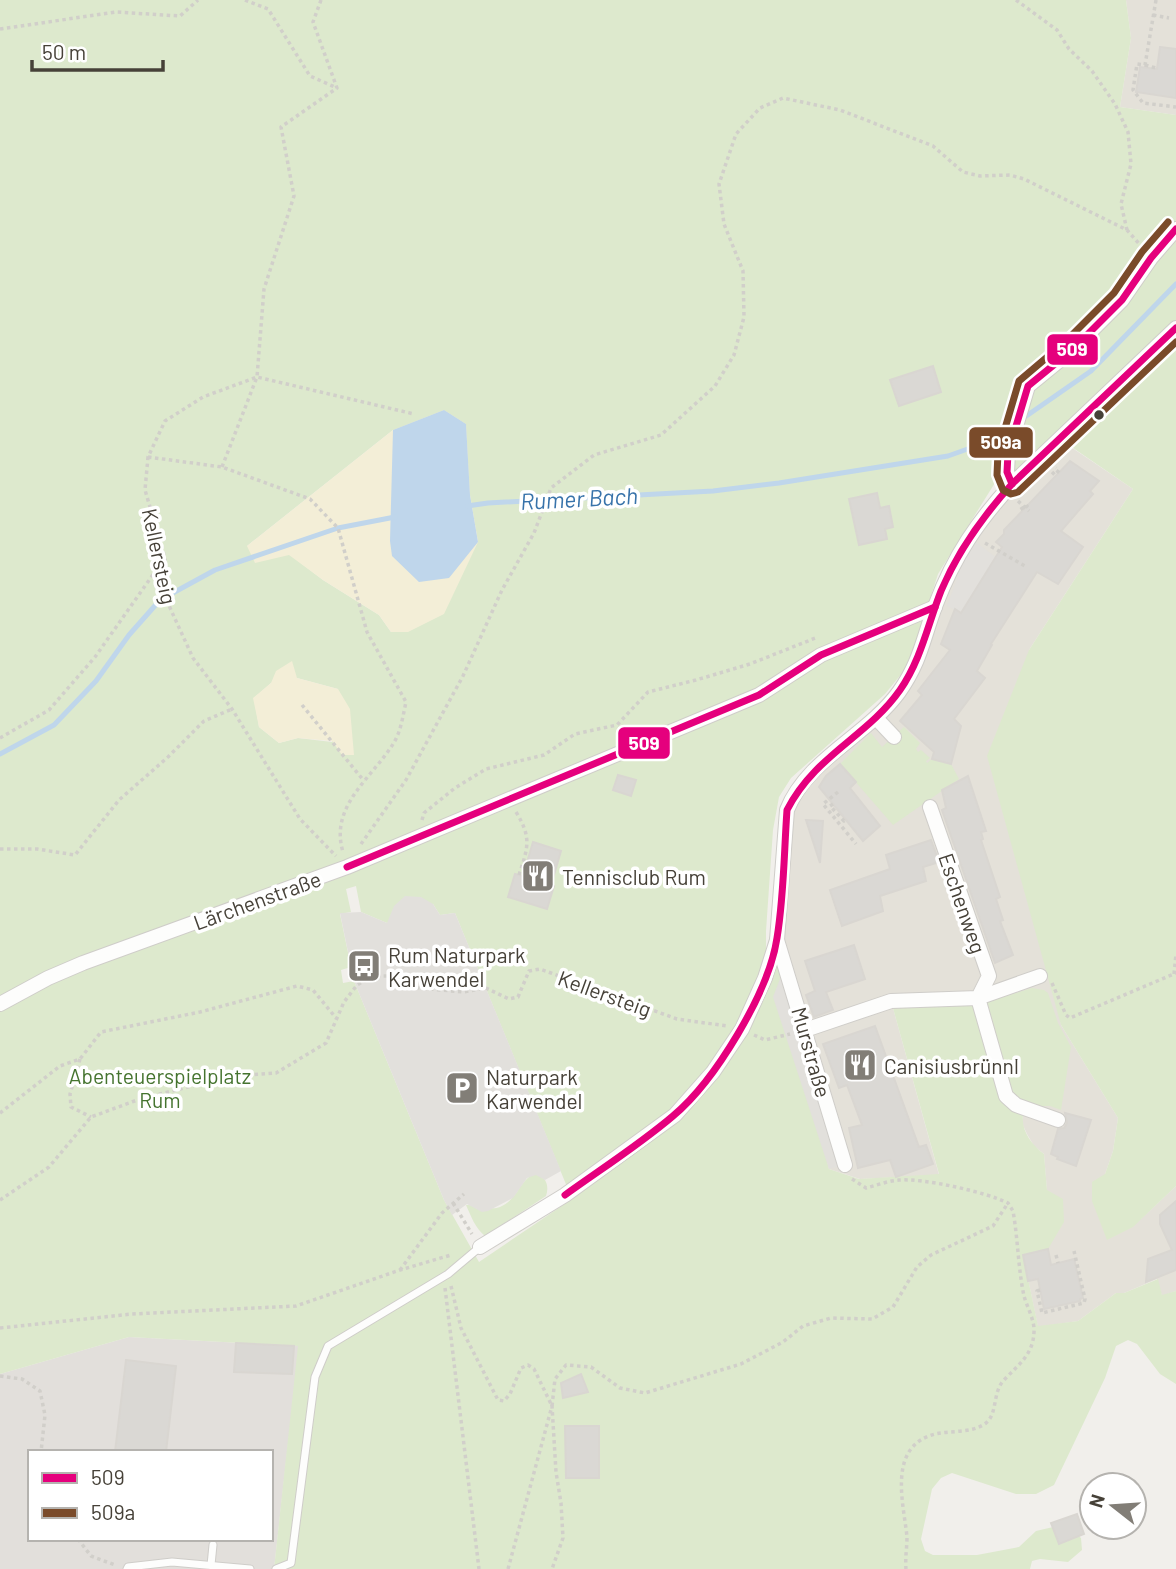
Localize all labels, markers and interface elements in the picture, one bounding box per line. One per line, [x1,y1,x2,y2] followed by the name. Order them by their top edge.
[32,28,163,72] scale bar
[42,39,86,64] text: 50 m
[1046,333,1099,366] line badge: 509
[1056,337,1088,360] text: 509
[1092,408,1106,422] unlabelled marker
[968,426,1034,459] line badge: 509a
[980,430,1022,453] text: 509a
[519,481,639,515] water label: Rumer Bach
[138,506,182,606] street label: Kellersteig
[617,726,671,760] line badge: 509
[628,731,660,754] text: 509
[934,850,992,956] street label: Eschenweg
[519,857,557,895] restaurant icon: Tennisclub Rum
[562,864,706,889] place label: Tennisclub Rum
[190,865,324,935] street label: Lärchenstraße
[388,942,526,991] place label: Rum Naturpark Karwendel
[345,947,383,985] bus stop icon: Rum Naturpark Karwendel
[555,965,655,1021] street label: Kellersteig
[787,1004,837,1100] street label: Murstraße
[841,1046,879,1084] restaurant icon: Canisiusbrünnl
[884,1053,1019,1078] place label: Canisiusbrünnl
[69,1063,251,1112] park label: Abenteuerspielplatz Rum
[486,1064,582,1113] place label: Naturpark Karwendel
[443,1069,481,1107] parking icon: Naturpark Karwendel
[28,1450,273,1541] legend
[91,1464,125,1489] text: 509
[1078,1471,1148,1541] north arrow
[1083,1491,1109,1510] text: N
[91,1499,135,1524] text: 509a

